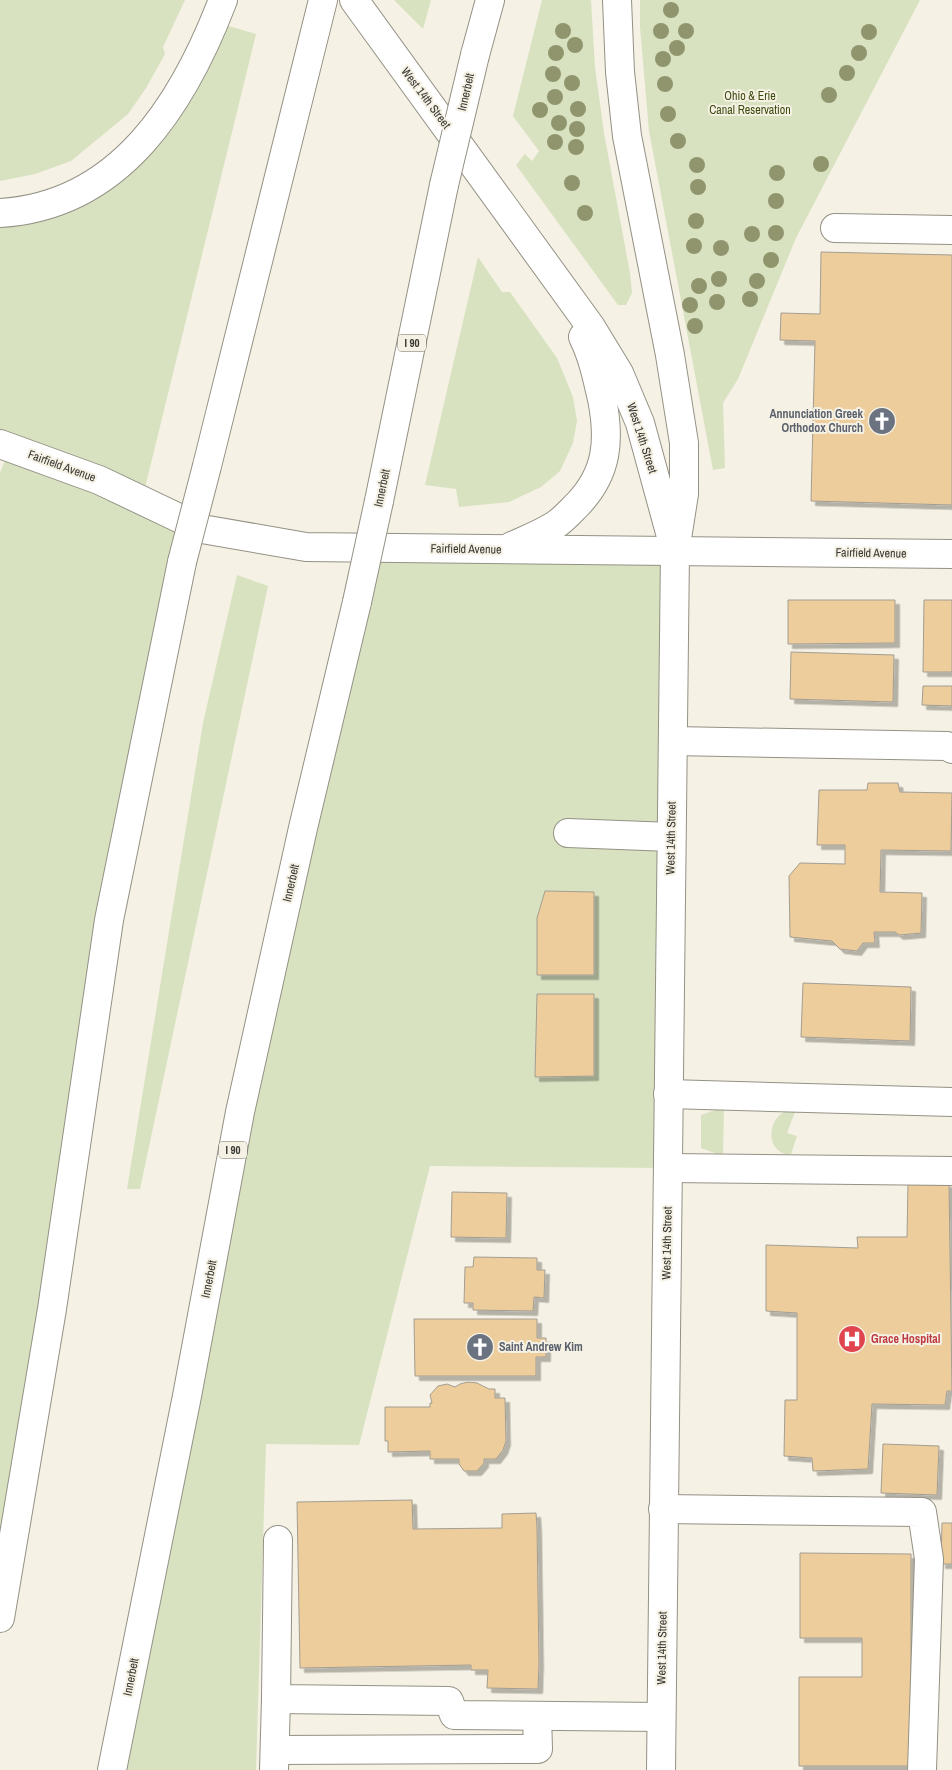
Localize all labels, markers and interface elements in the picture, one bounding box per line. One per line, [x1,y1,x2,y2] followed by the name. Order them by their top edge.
[398,64,455,132] street label: West 14th Street
[454,71,478,112] street label: Innerbelt
[709,88,791,118] park label: Ohio & Erie Canal Reservation
[398,334,426,352] road number: I 90
[623,401,661,475] street label: West 14th Street
[769,406,864,436] place label: Annunciation Greek Orthodox Church
[867,406,897,436] church icon: Annunciation Greek Orthodox Church
[26,446,98,486] street label: Fairfield Avenue
[370,467,394,508] street label: Innerbelt
[430,540,502,558] street label: Fairfield Avenue
[835,544,907,562] street label: Fairfield Avenue
[662,801,680,875] street label: West 14th Street
[279,862,303,903] street label: Innerbelt
[219,1142,247,1158] road number: I 90
[658,1206,676,1280] street label: West 14th Street
[197,1258,221,1299] street label: Innerbelt
[837,1324,867,1354] hospital icon: Grace Hospital
[871,1331,941,1347] place label: Grace Hospital
[465,1332,495,1362] church icon: Saint Andrew Kim
[499,1339,583,1355] place label: Saint Andrew Kim
[653,1611,671,1685] street label: West 14th Street
[119,1656,143,1697] street label: Innerbelt

